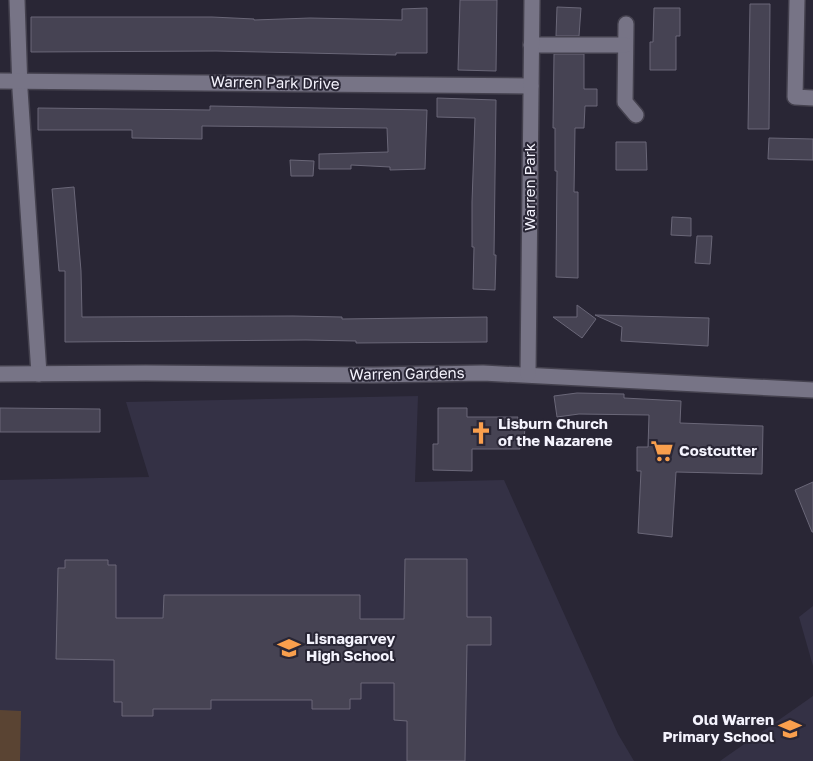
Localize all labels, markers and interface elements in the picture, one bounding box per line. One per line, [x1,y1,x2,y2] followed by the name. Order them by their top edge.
[210,72,340,92] street label: Warren Park Drive
[520,142,538,231] street label: Warren Park
[349,363,465,383] street label: Warren Gardens
[498,414,613,449] place label: Lisburn Church of the Nazarene
[468,420,494,446] church icon: Lisburn Church of the Nazarene
[649,438,675,464] supermarket icon: Costcutter
[679,441,757,459] place label: Costcutter
[306,629,395,664] place label: Lisnagarvey High School
[276,635,302,661] school or university icon: Lisnagarvey High School
[662,710,774,745] place label: Old Warren Primary School
[777,716,803,742] school or university icon: Old Warren Primary School

